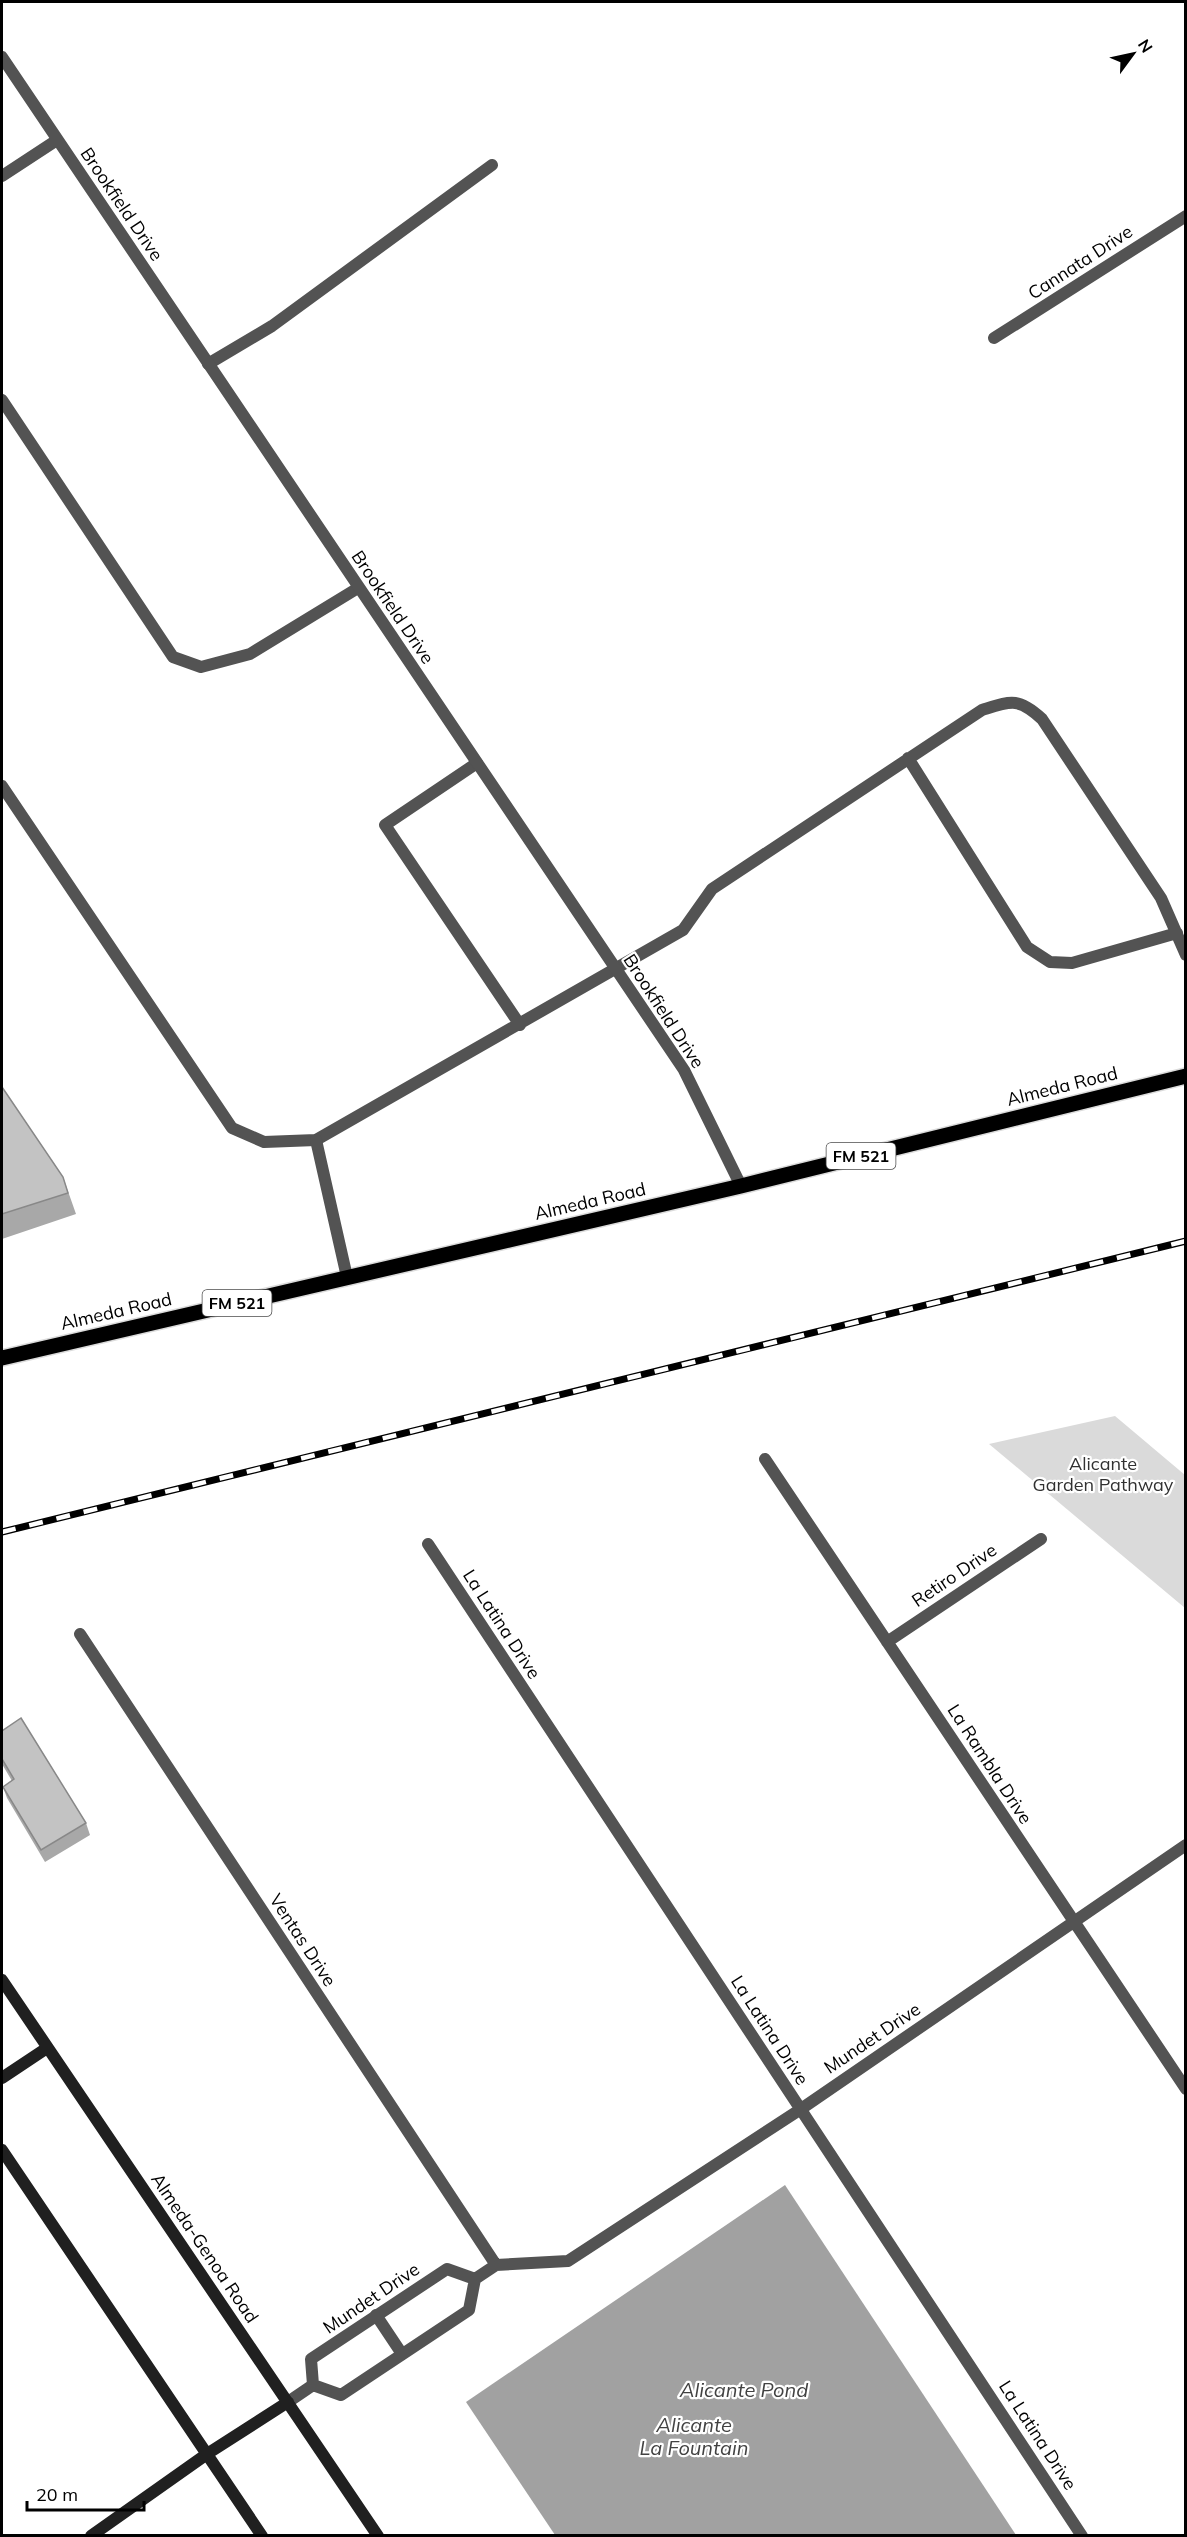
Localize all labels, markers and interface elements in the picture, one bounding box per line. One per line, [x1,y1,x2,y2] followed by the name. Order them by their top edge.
[1103,24,1163,84] north arrow
[1134,35,1157,56] text: N
[76,143,168,265] street label: Brookfield Drive
[1023,220,1137,304] street label: Cannata Drive
[347,546,439,668] street label: Brookfield Drive
[618,949,710,1073] street label: Brookfield Drive
[1004,1061,1120,1111] street label: Almeda Road
[826,1143,896,1169] road number: FM 521
[532,1177,648,1225] street label: Almeda Road
[58,1287,174,1335] street label: Almeda Road
[202,1290,272,1316] road number: FM 521
[1033,1452,1174,1496] park label: Alicante Garden Pathway
[907,1538,1001,1612] street label: Retiro Drive
[458,1565,546,1683] street label: La Latina Drive
[943,1700,1037,1828] street label: La Rambla Drive
[264,1889,342,1991] street label: Ventas Drive
[726,1971,814,2089] street label: La Latina Drive
[819,1997,925,2079] street label: Mundet Drive
[146,2169,264,2327] street label: Almeda-Genoa Road
[318,2257,424,2339] street label: Mundet Drive
[994,2376,1082,2494] street label: La Latina Drive
[679,2377,808,2402] water label: Alicante Pond
[639,2412,749,2460] water label: Alicante La Fountain
[27,2474,144,2512] scale bar
[36,2483,78,2506] text: 20 m

